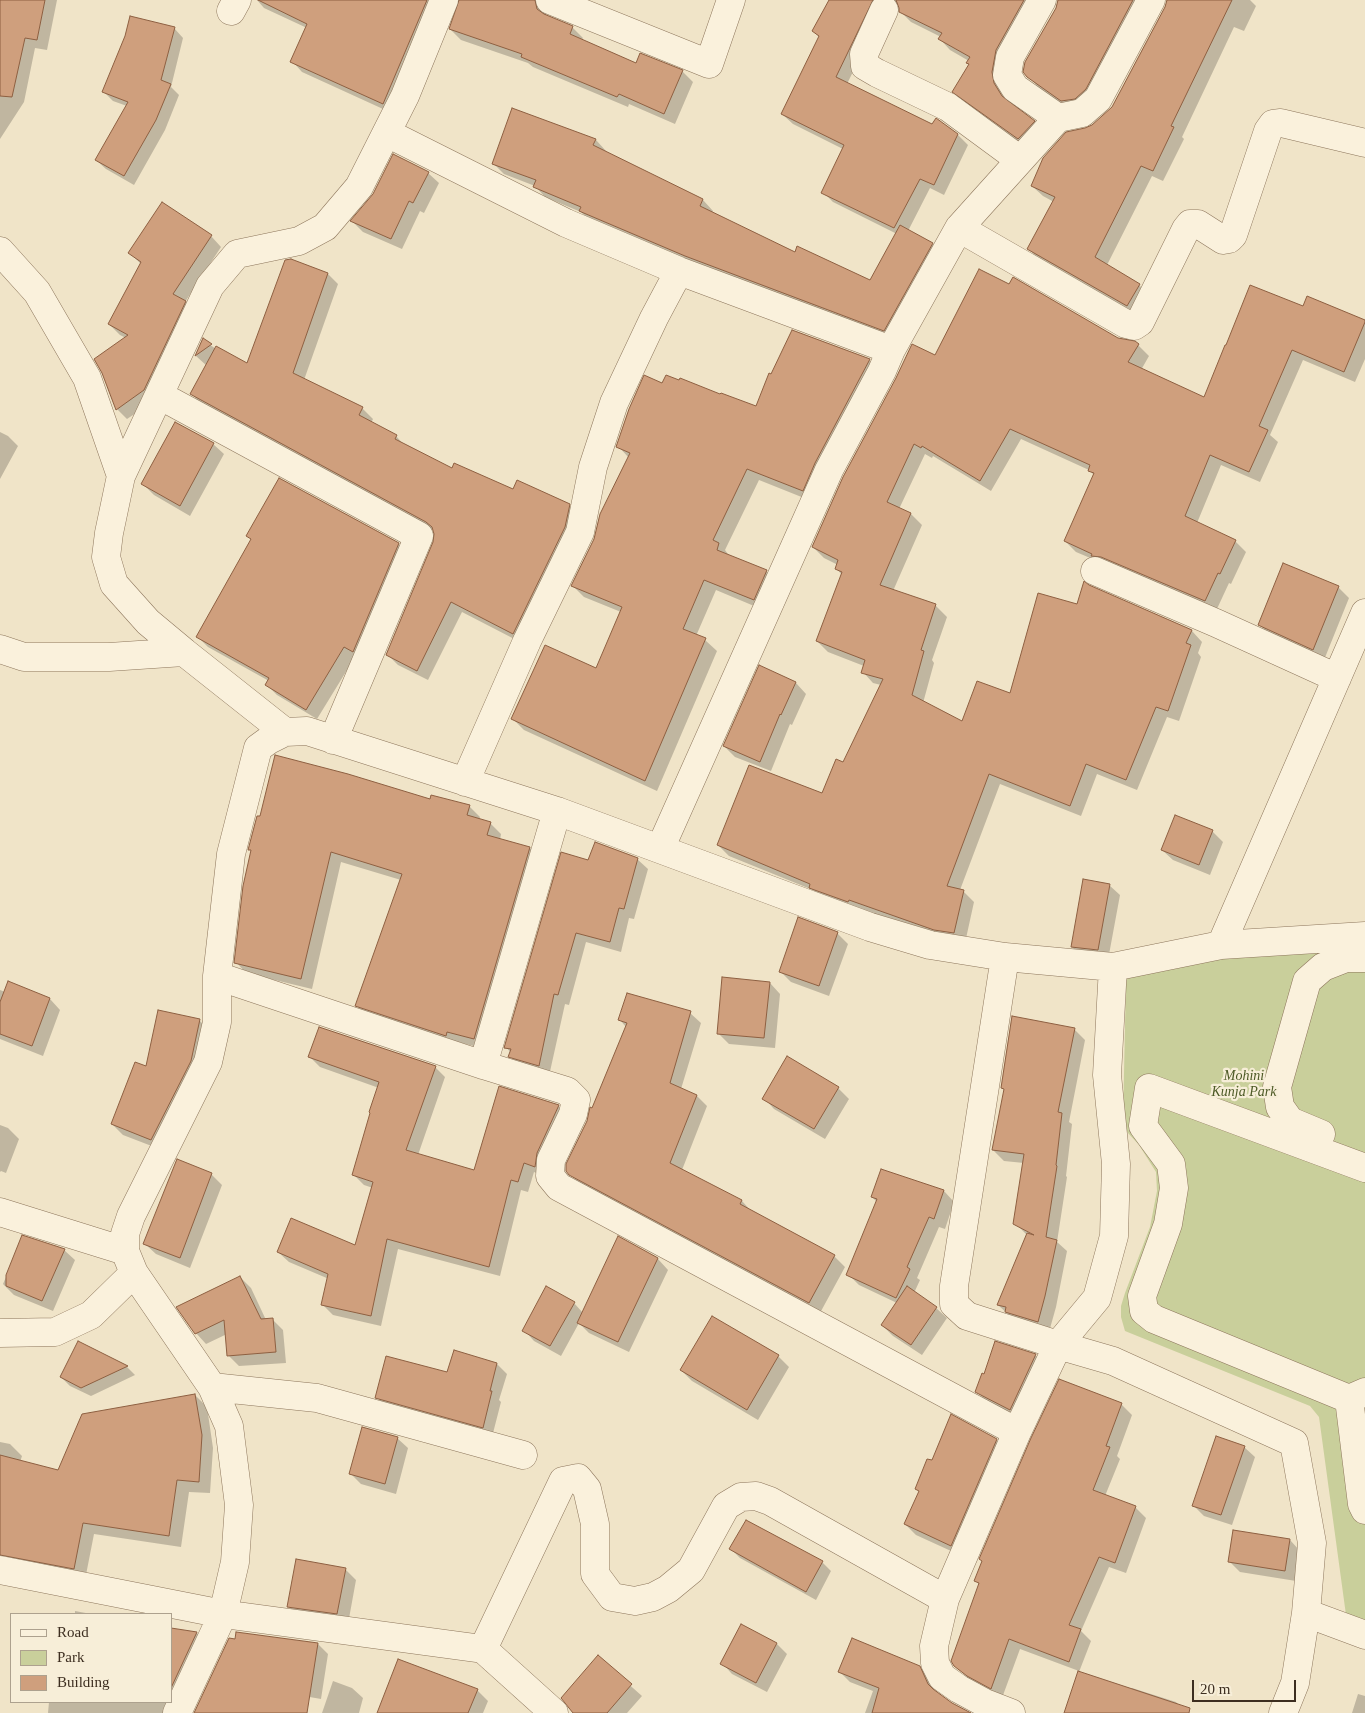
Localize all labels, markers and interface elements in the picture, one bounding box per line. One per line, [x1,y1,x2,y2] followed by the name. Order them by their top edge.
[1212,1068,1276,1100] park label: Mohini Kunja Park
[10,1613,172,1703] legend
[57,1624,89,1640] text: Road
[57,1649,85,1665] text: Park
[1195,1670,1299,1702] scale bar
[57,1674,110,1690] text: Building
[1200,1681,1230,1697] text: 20 m

